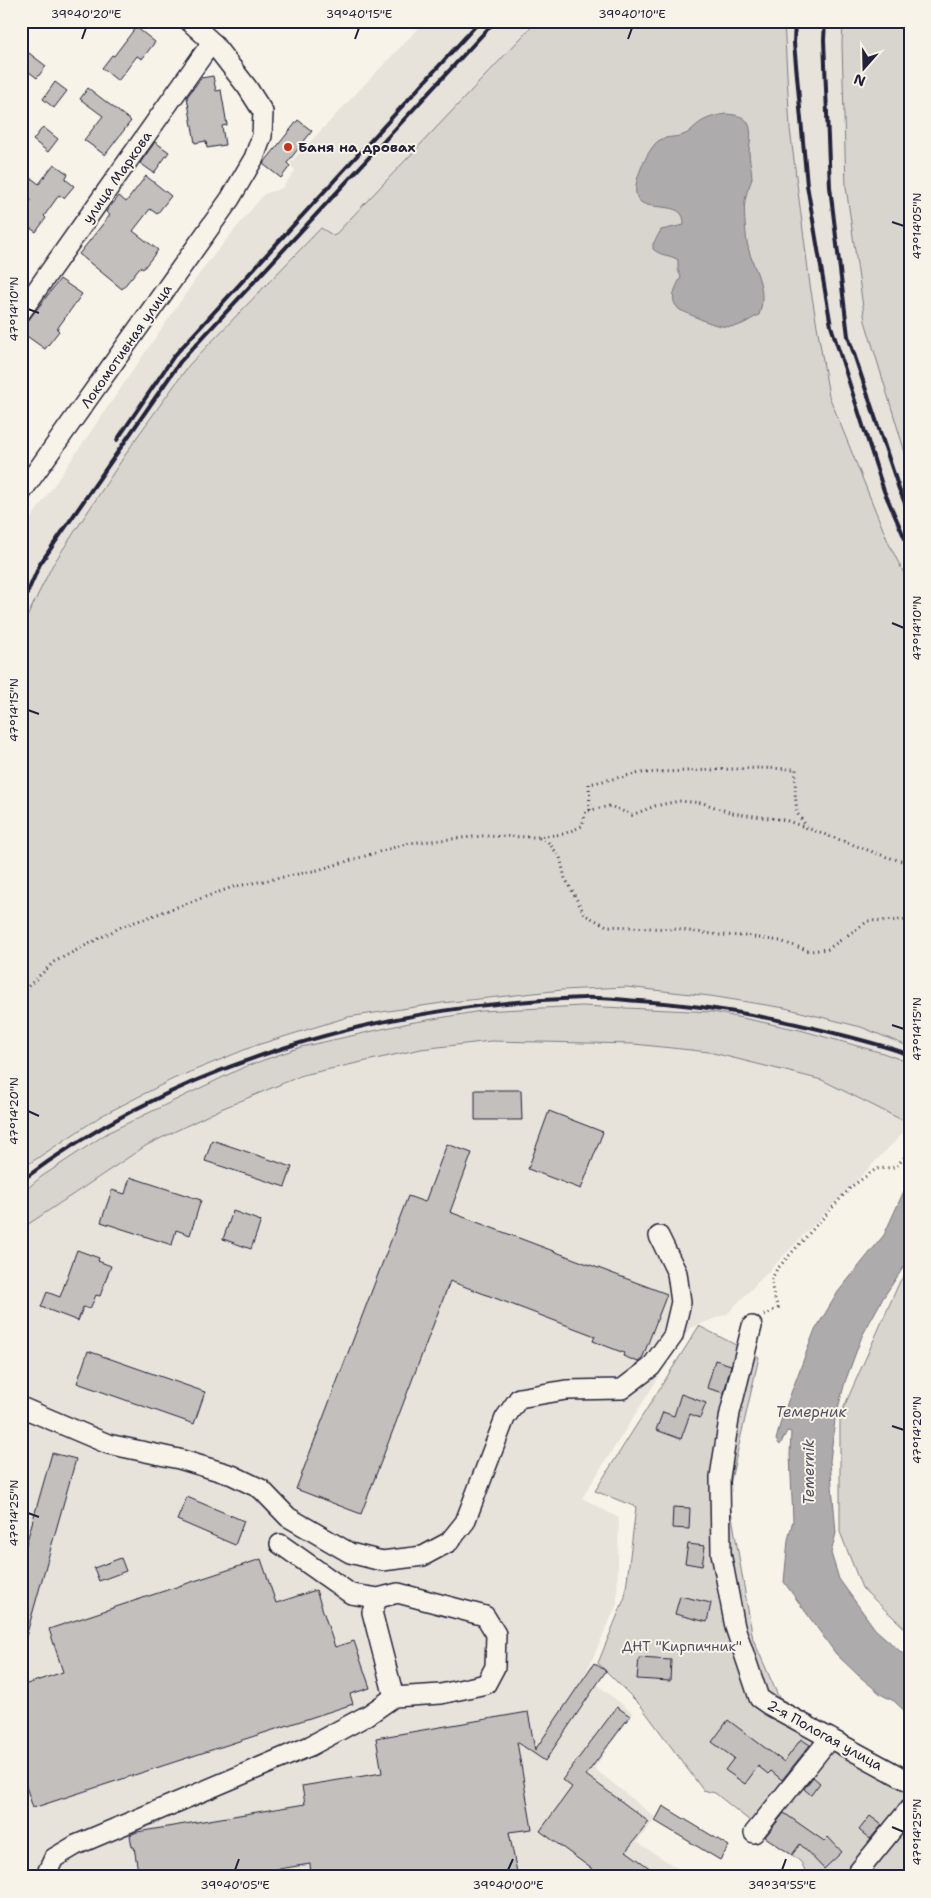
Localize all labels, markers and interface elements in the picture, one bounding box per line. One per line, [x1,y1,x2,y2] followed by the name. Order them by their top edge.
[51,6,121,22] text: 39°40'20"E
[326,6,392,22] text: 39°40'15"E
[598,6,666,22] text: 39°40'10"E
[838,42,888,92] north arrow
[851,70,868,91] text: N
[78,127,156,227] street label: улица Маркова
[298,138,416,156] place label: Баня на дровах
[282,141,294,153] marker: Баня на дровах
[909,192,925,260] text: 47°14'05"N
[6,276,22,342] text: 47°14'10"N
[76,280,176,411] street label: Локомотивная улица
[909,595,925,661] text: 47°14'10"N
[6,678,22,742] text: 47°14'15"N
[909,997,925,1061] text: 47°14'15"N
[6,1077,22,1145] text: 47°14'20"N
[909,1396,925,1464] text: 47°14'20"N
[775,1402,848,1422] water label: Темерник
[799,1439,819,1505] water label: Temernik
[6,1480,22,1546] text: 47°14'25"N
[622,1637,742,1655] park label: ДНТ "Кирпичник"
[764,1696,886,1774] street label: 2-я Пологая улица
[909,1799,925,1865] text: 47°14'25"N
[200,1877,270,1893] text: 39°40'05"E
[473,1877,543,1893] text: 39°40'00"E
[748,1877,816,1893] text: 39°39'55"E

